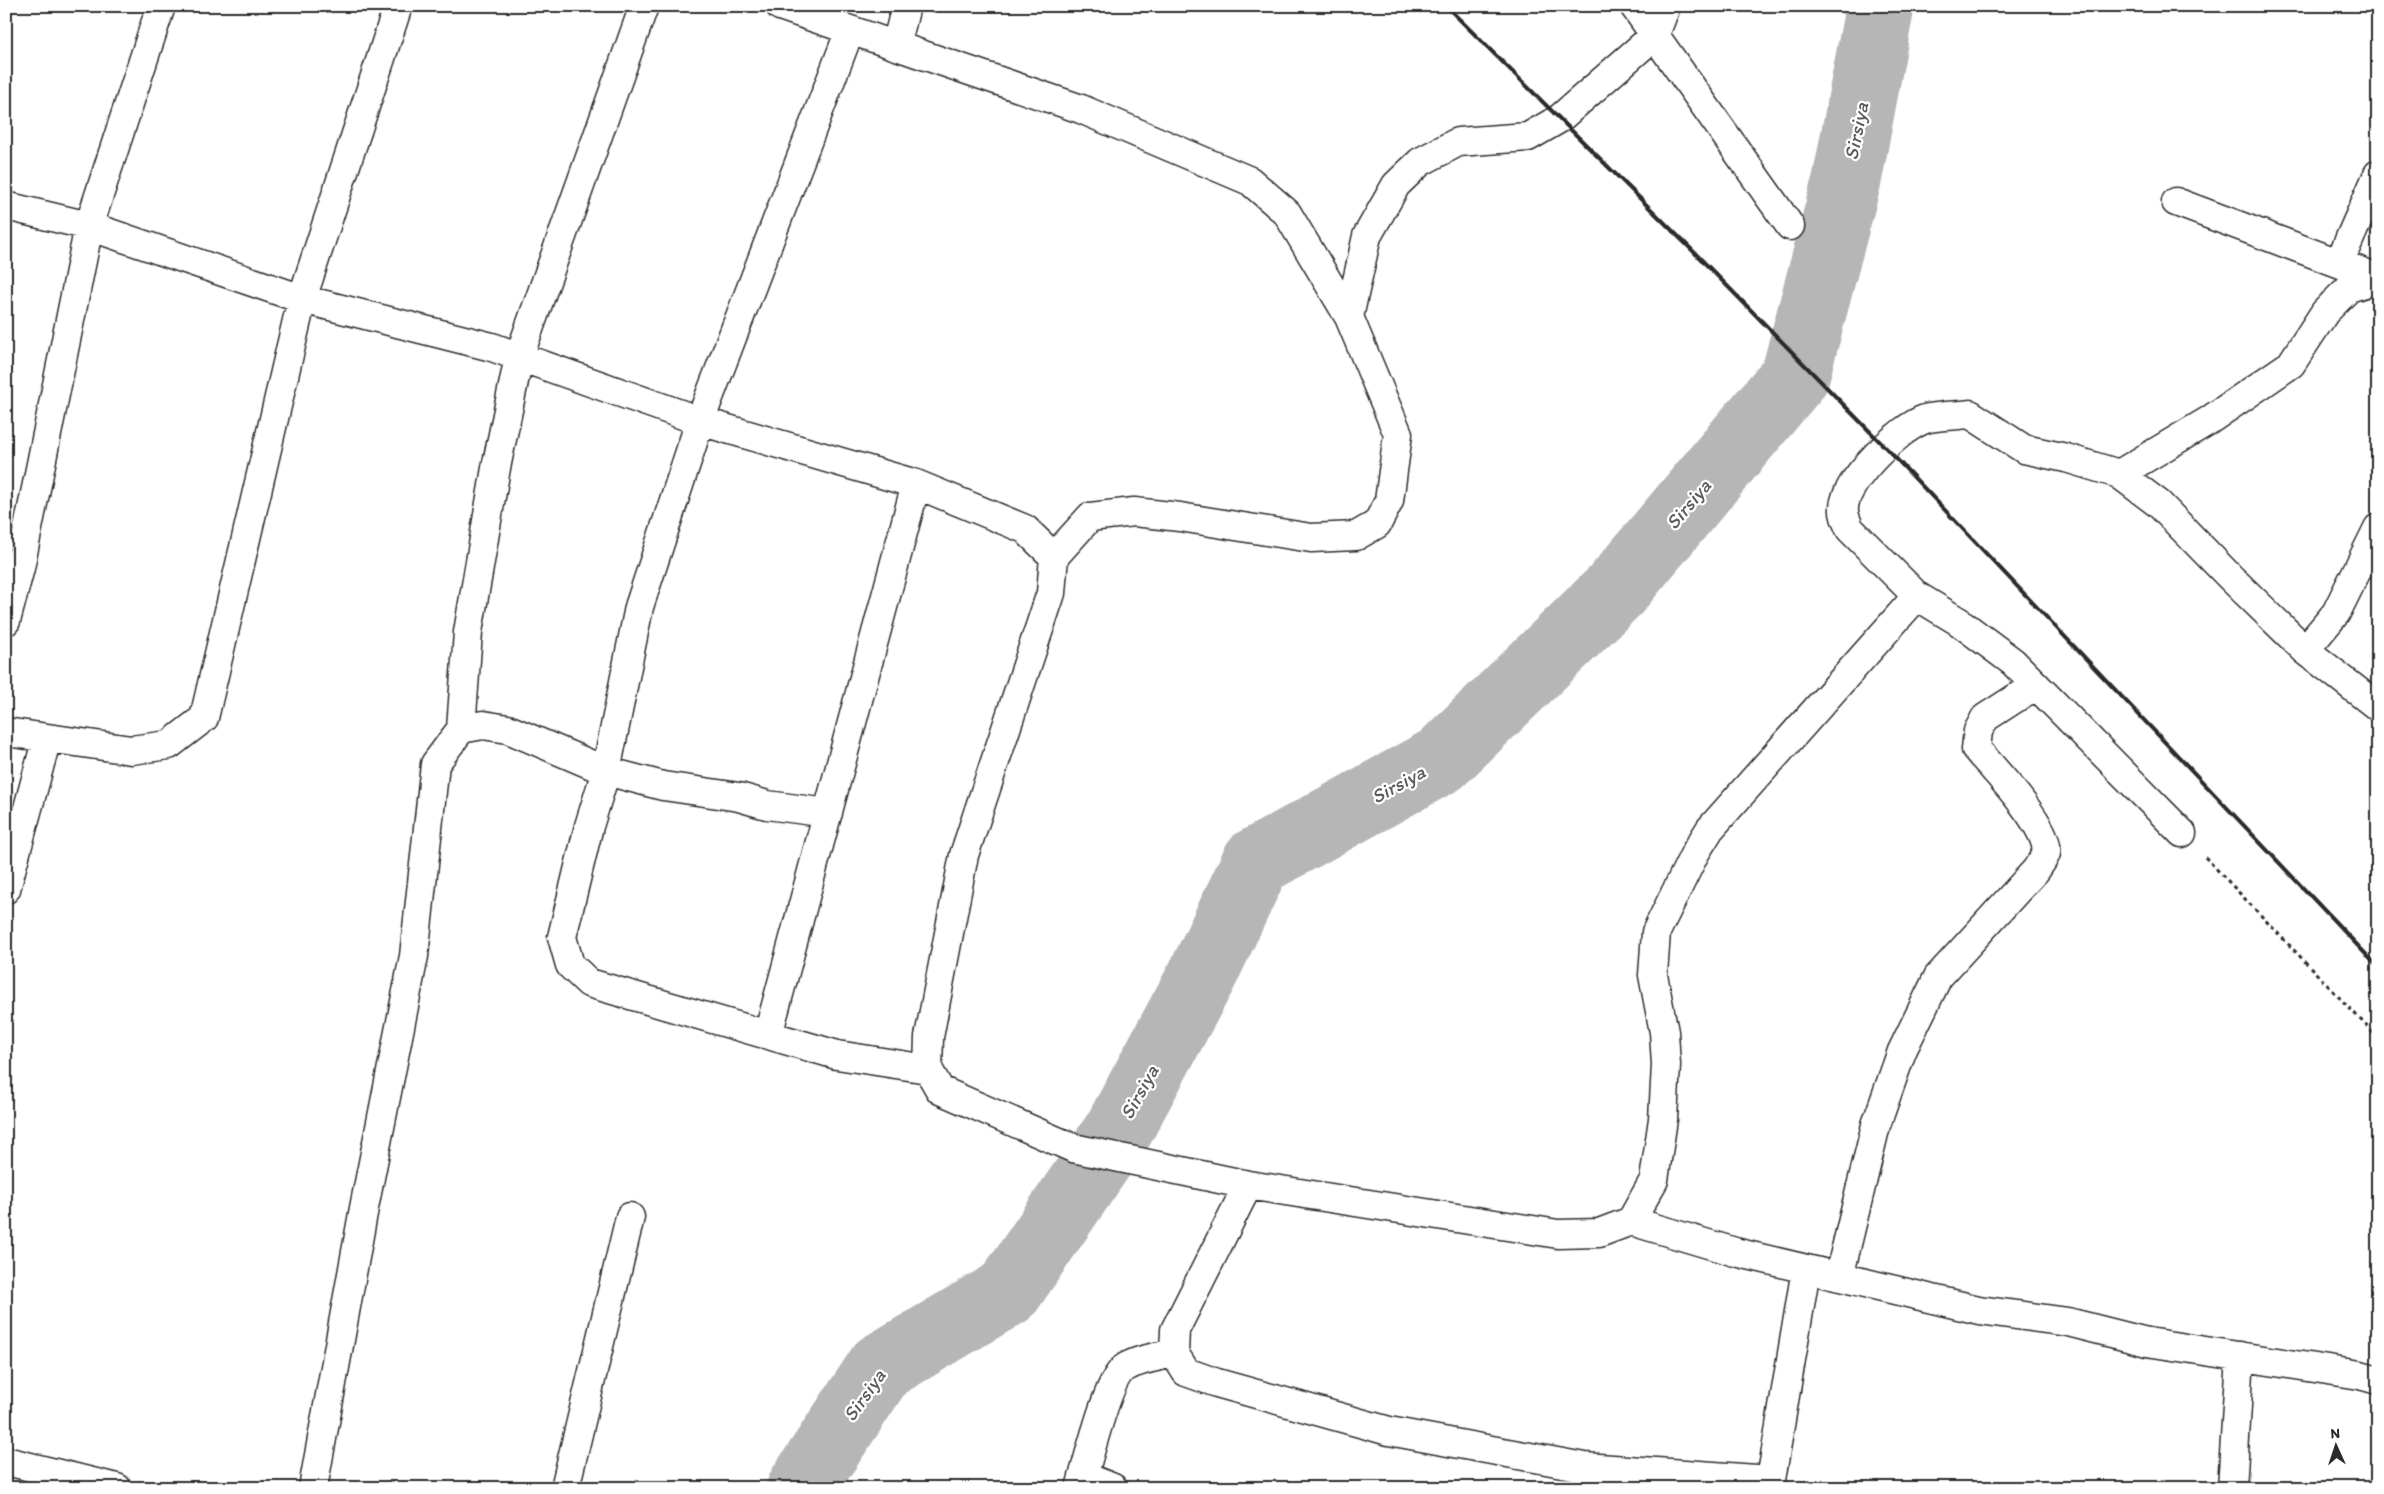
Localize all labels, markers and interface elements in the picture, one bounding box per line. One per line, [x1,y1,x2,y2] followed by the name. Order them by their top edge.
[1839,100,1873,162] water label: Sirsiya
[1660,474,1716,534] water label: Sirsiya
[1367,759,1430,809] water label: Sirsiya
[1114,1060,1164,1123] water label: Sirsiya
[837,1364,891,1426] water label: Sirsiya
[2312,1422,2362,1472] north arrow
[2330,1425,2341,1442] text: N

